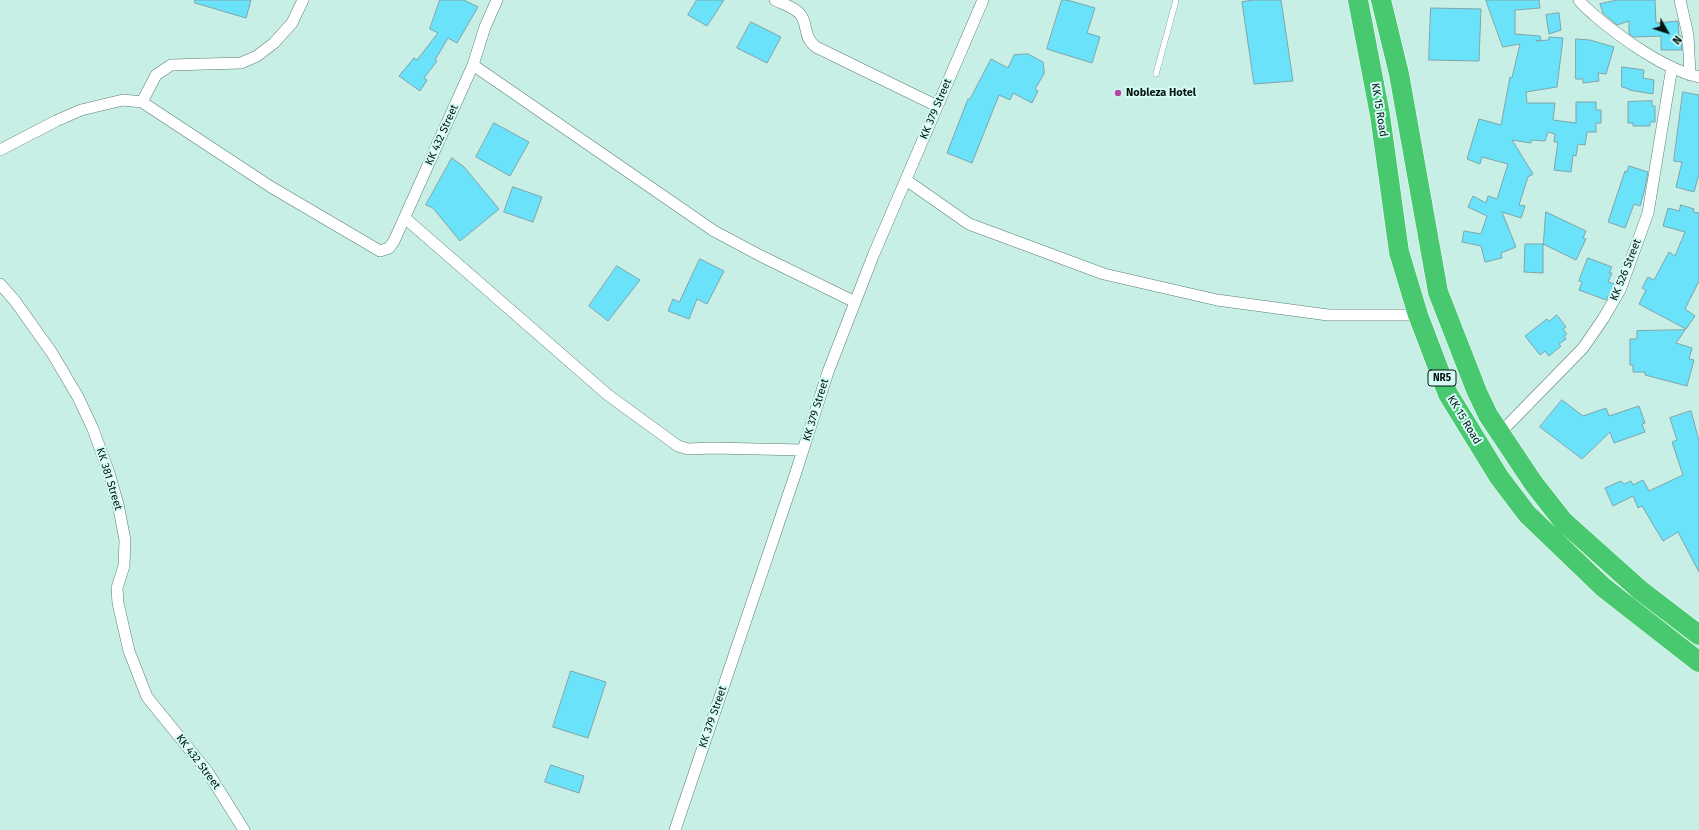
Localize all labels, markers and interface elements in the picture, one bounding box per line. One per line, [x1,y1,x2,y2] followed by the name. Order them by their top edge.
[1647,12,1687,52] north arrow
[1669,33,1684,47] text: N
[917,77,955,141] street label: KK 379 Street
[1368,82,1390,138] street label: KK 15 Road
[1126,86,1196,100] place label: Nobleza Hotel
[1113,88,1123,98] marker: Nobleza Hotel
[423,103,461,167] street label: KK 432 Street
[1608,237,1644,303] street label: KK 526 Street
[1428,370,1456,386] road number: NR5
[800,377,832,443] street label: KK 379 Street
[1444,393,1484,447] street label: KK 15 Road
[93,446,125,512] street label: KK 381 Street
[696,684,730,750] street label: KK 379 Street
[173,732,223,792] street label: KK 432 Street

